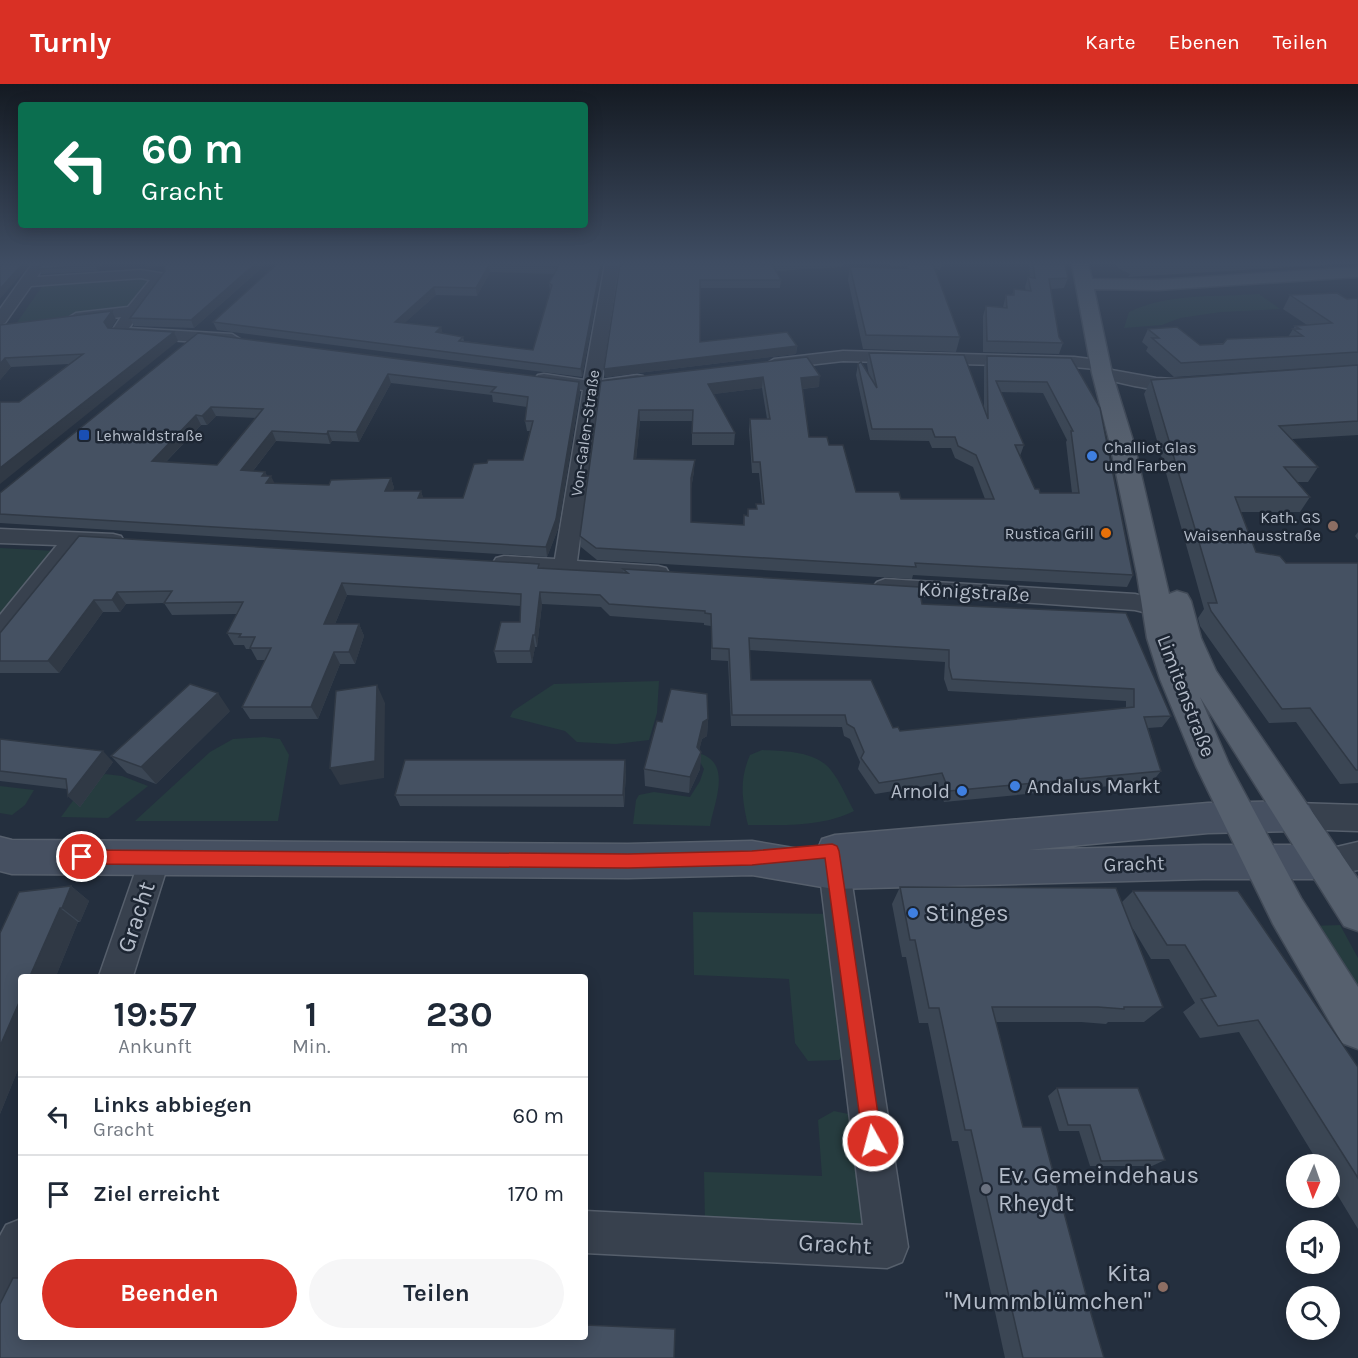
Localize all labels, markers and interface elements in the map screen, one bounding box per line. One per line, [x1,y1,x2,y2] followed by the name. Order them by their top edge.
[30,26,111,59] text: Turnly
[1085,30,1136,54] text: Karte
[1169,30,1240,54] text: Ebenen
[1273,30,1328,54] text: Teilen
[141,124,244,174] text: 60 m
[42,126,120,204] icon: left
[141,175,223,207] text: Gracht
[567,368,603,498] street label: Von-Galen-Straße
[96,426,203,445] place label: Lehwaldstraße
[77,428,91,442] marker: Lehwaldstraße
[1104,438,1197,475] place label: Challiot Glas und Farben
[1085,449,1099,463] marker: Challiot Glas und Farben
[1184,508,1321,545] place label: Kath. GS Waisenhausstraße
[1326,519,1340,533] marker: Kath. GS Waisenhausstraße
[1005,524,1094,543] place label: Rustica Grill
[1099,526,1113,540] marker: Rustica Grill
[918,578,1030,606] street label: Königstraße
[1152,632,1220,760] street label: Limitenstraße
[1027,775,1161,798] place label: Andalus Markt
[1008,779,1022,793] marker: Andalus Markt
[891,780,950,803] place label: Arnold
[955,784,969,798] marker: Arnold
[56,831,107,882] pin
[65,840,98,873] icon: arrive
[1103,851,1165,877] street label: Gracht
[111,878,161,956] street label: Gracht
[925,899,1009,927] place label: Stinges
[906,906,920,920] marker: Stinges
[113,993,197,1035] text: 19:57
[305,993,318,1035] text: 1
[426,993,493,1035] text: 230
[118,1035,192,1058] text: Ankunft
[292,1035,330,1058] text: Min.
[450,1035,469,1058] text: m
[93,1092,252,1118] text: Links abbiegen
[42,1100,75,1133] icon: left
[513,1103,564,1129] text: 60 m
[841,1109,905,1173] position arrow
[93,1118,154,1141] text: Gracht
[1286,1154,1340,1208] north arrow
[1286,1154,1340,1340] map controls
[998,1161,1199,1217] place label: Ev. Gemeindehaus Rheydt
[42,1178,75,1211] icon: arrive
[93,1181,220,1207] text: Ziel erreicht
[508,1181,564,1207] text: 170 m
[979,1182,993,1196] marker: Ev. Gemeindehaus Rheydt
[1286,1220,1340,1274] button: sound
[798,1228,872,1260] street label: Gracht
[42,1259,297,1328] button: Beenden
[309,1259,564,1328] button: Teilen
[945,1259,1151,1315] place label: Kita "Mummblümchen"
[1156,1280,1170,1294] marker: Kita "Mummblümchen"
[1286,1286,1340,1340] button: search

